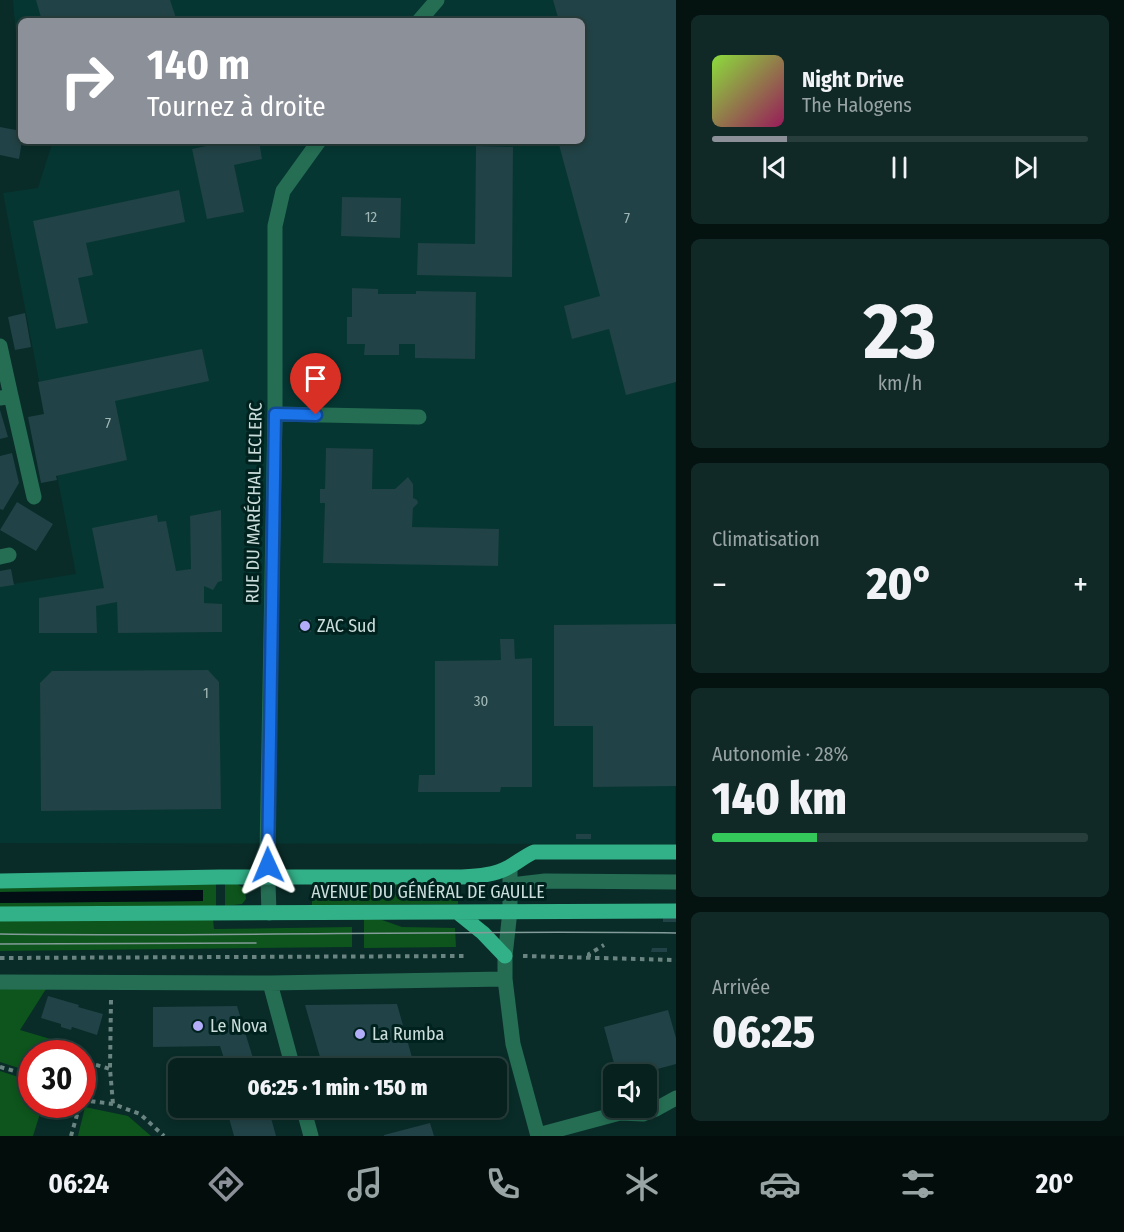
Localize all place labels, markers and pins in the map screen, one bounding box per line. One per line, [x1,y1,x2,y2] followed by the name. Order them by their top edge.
[290,353,341,415] pin
[317,615,376,637] place label: ZAC Sud
[298,619,312,633] marker: ZAC Sud
[210,1015,268,1037] place label: Le Nova
[191,1019,205,1033] marker: Le Nova
[372,1023,444,1045] place label: La Rumba
[353,1027,367,1041] marker: La Rumba

